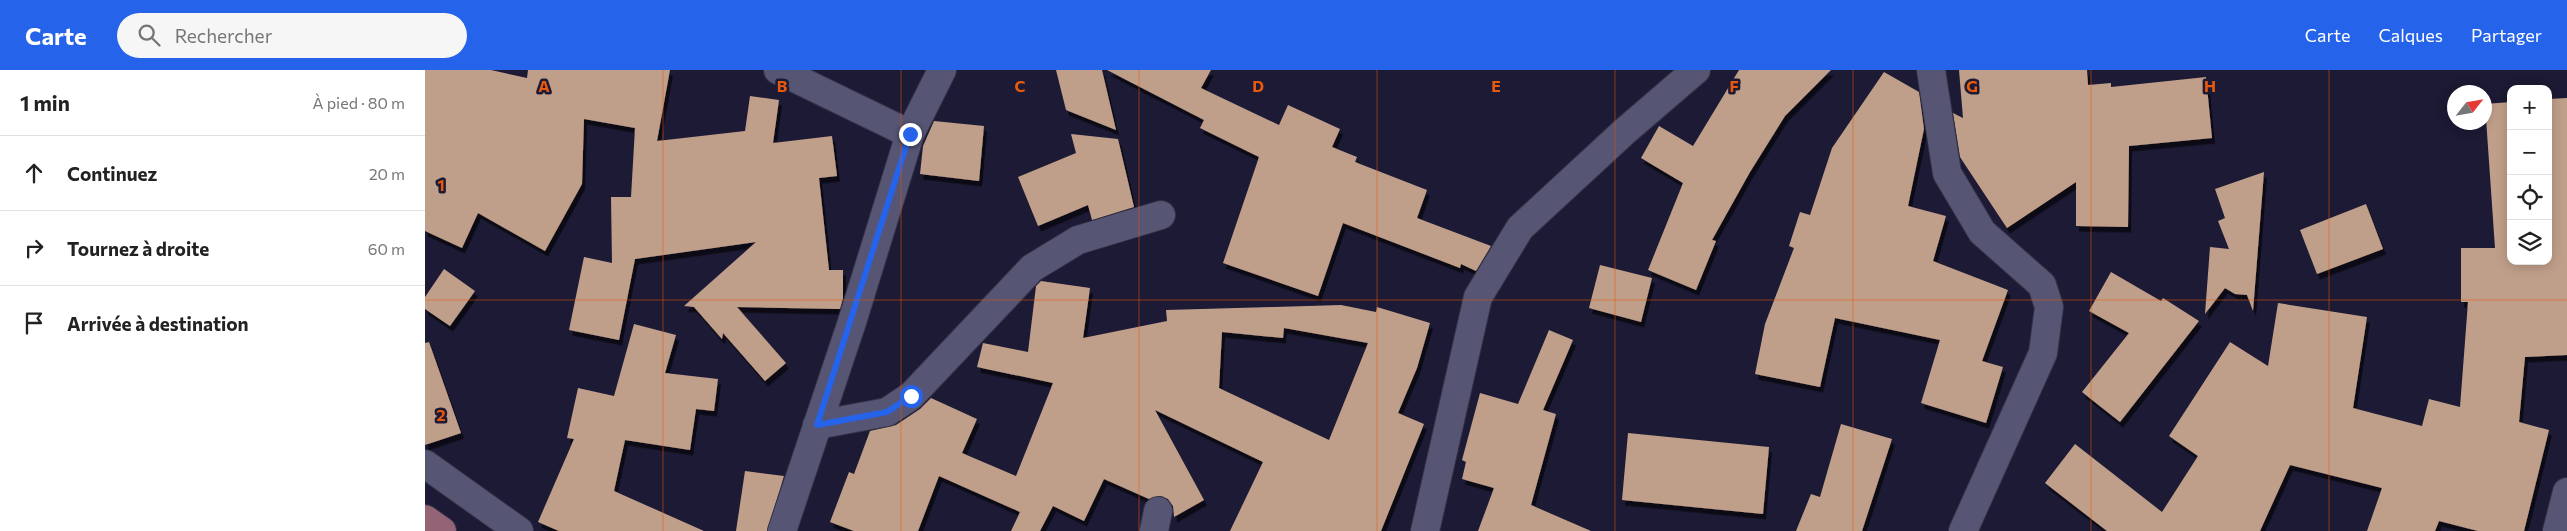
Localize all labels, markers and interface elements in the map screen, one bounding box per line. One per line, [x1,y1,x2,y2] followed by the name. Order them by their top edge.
[117,13,467,58] search box
[25,21,87,50] text: Carte
[135,21,163,49] icon: search
[175,24,272,47] text: Rechercher
[2305,24,2350,46] text: Carte
[2378,24,2443,46] text: Calques
[2471,24,2542,46] text: Partager
[538,76,550,95] text: A
[777,76,788,95] text: B
[1015,76,1026,95] text: C
[1252,76,1264,95] text: D
[1491,76,1501,95] text: E
[1729,76,1739,95] text: F
[1966,76,1978,95] text: G
[2204,76,2216,95] text: H
[2447,85,2492,130] north arrow
[2507,85,2552,265] map controls
[2507,85,2552,130] button: +
[20,90,70,115] text: 1 min
[313,93,405,112] text: À pied · 80 m
[899,123,922,146] route end
[2507,130,2552,175] button: −
[20,159,48,187] icon: ahead
[67,162,157,185] text: Continuez
[369,164,405,183] text: 20 m
[437,175,445,194] text: 1
[2507,175,2552,220] button: locate
[2507,220,2552,265] button: layers
[20,234,48,262] icon: right
[67,237,209,260] text: Tournez à droite
[368,239,405,258] text: 60 m
[20,309,48,337] icon: arrive
[67,312,249,335] text: Arrivée à destination
[900,385,923,408] route start
[436,405,446,424] text: 2

